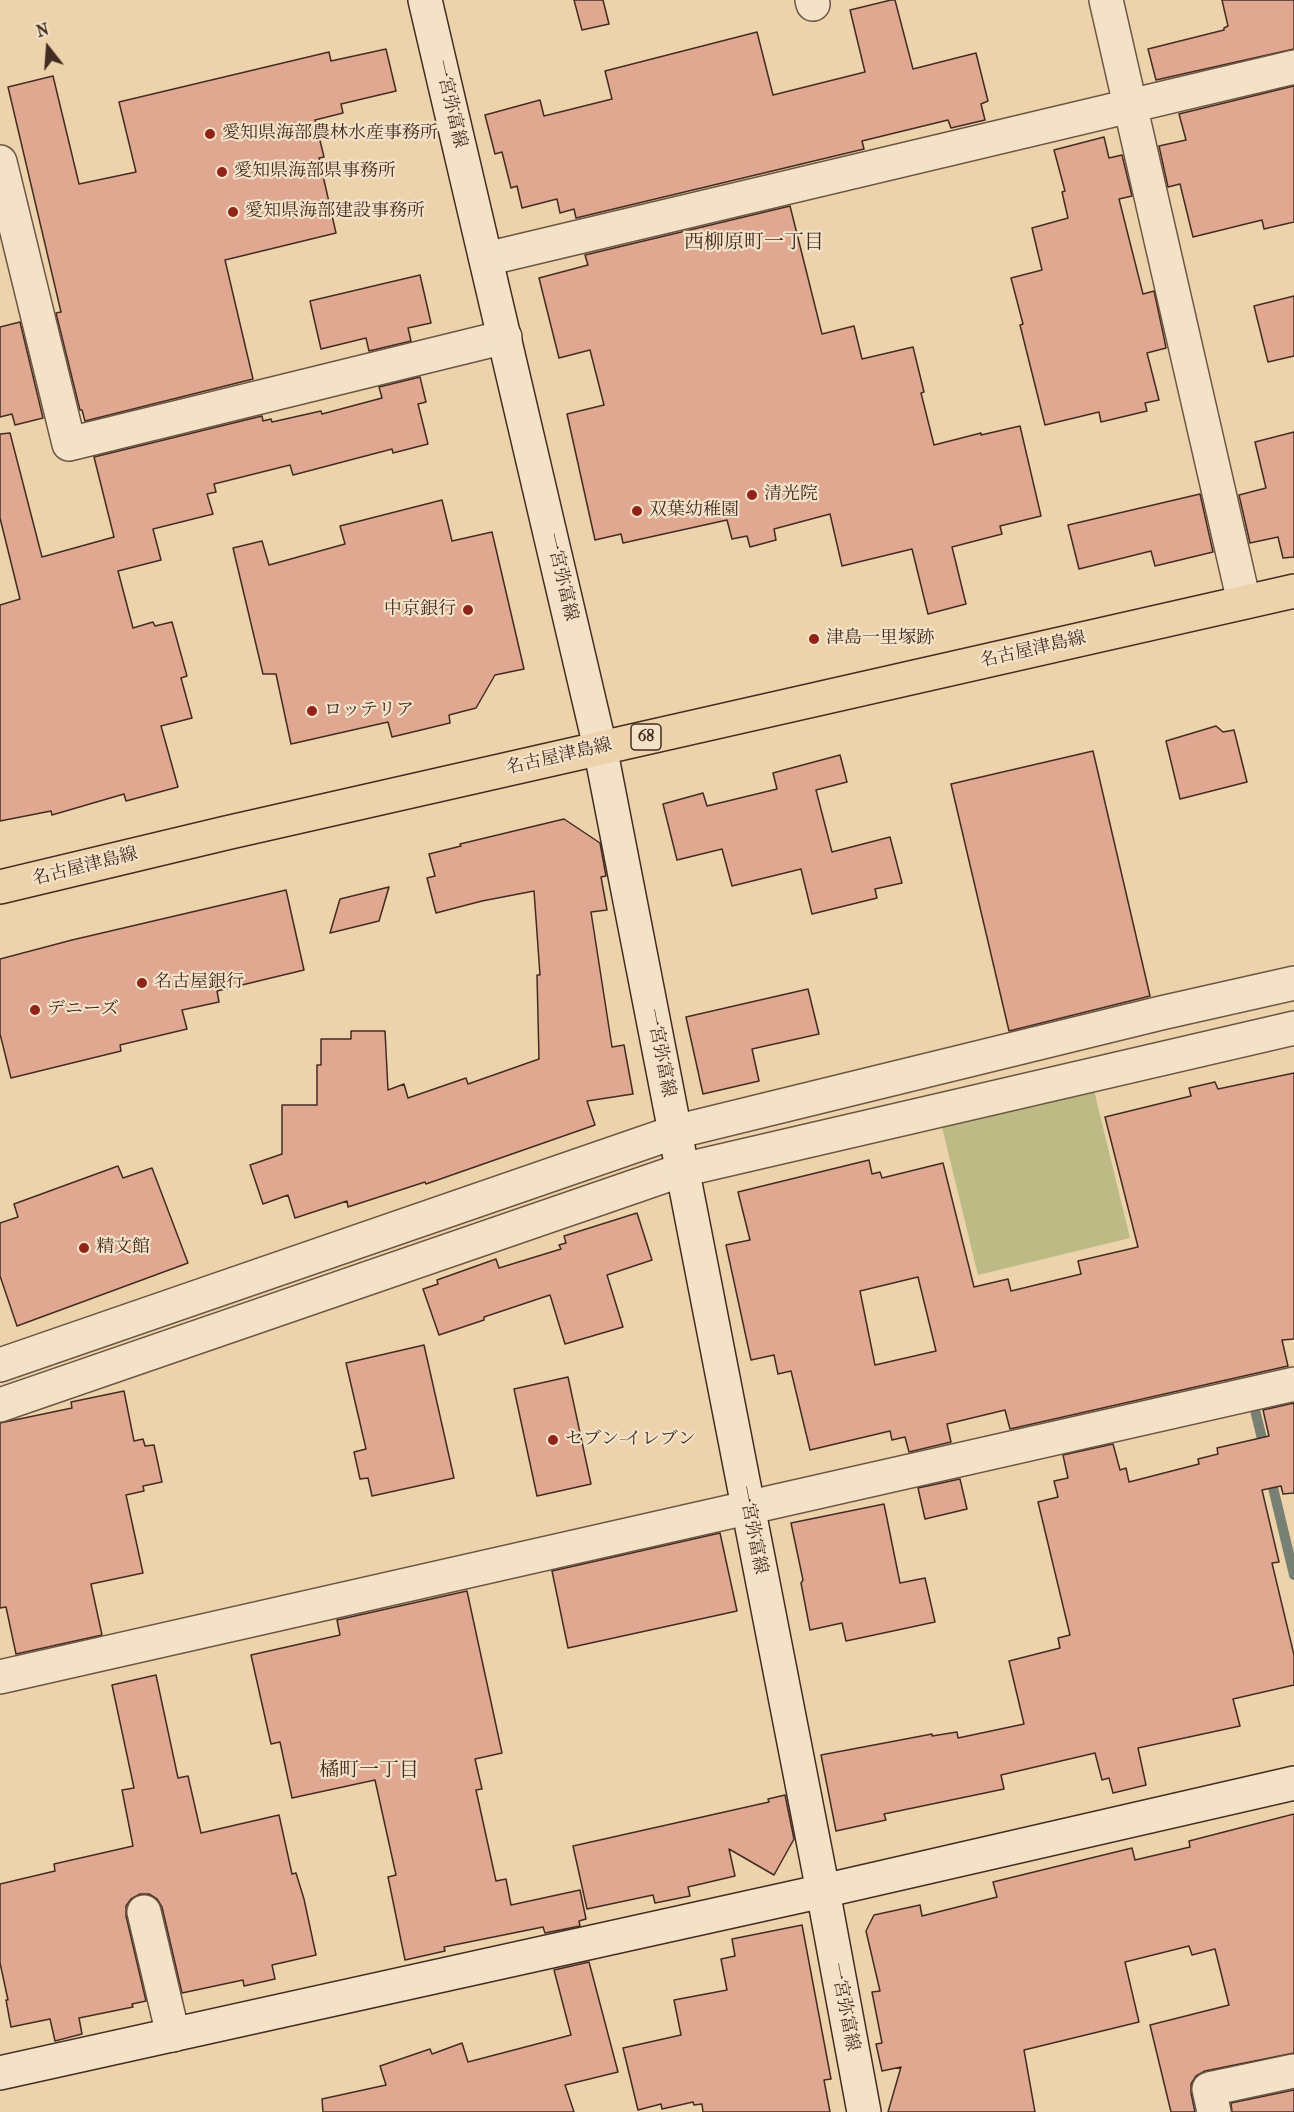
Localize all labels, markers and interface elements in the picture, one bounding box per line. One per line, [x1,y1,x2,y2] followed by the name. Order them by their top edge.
[18,18,78,78] north arrow
[34,19,51,41] text: N
[429,58,471,150] street label: 一宮弥富線
[222,123,438,145] place label: 愛知県海部農林水産事務所
[203,127,217,141] marker: 愛知県海部農林水産事務所
[234,161,396,183] place label: 愛知県海部県事務所
[215,165,229,179] marker: 愛知県海部県事務所
[245,201,425,223] place label: 愛知県海部建設事務所
[226,205,240,219] marker: 愛知県海部建設事務所
[684,231,824,255] district label: 西柳原町一丁目
[764,484,818,506] place label: 清光院
[745,488,759,502] marker: 清光院
[649,500,739,522] place label: 双葉幼稚園
[630,504,644,518] marker: 双葉幼稚園
[540,531,582,623] street label: 一宮弥富線
[384,599,456,621] place label: 中京銀行
[461,603,475,617] marker: 中京銀行
[978,627,1088,673] street label: 名古屋津島線
[826,628,934,650] place label: 津島一里塚跡
[807,632,821,646] marker: 津島一里塚跡
[324,700,414,722] place label: ロッテリア
[305,704,319,718] marker: ロッテリア
[631,724,661,750] road number: 68
[504,734,614,780] street label: 名古屋津島線
[30,843,140,891] street label: 名古屋津島線
[154,972,244,994] place label: 名古屋銀行
[135,976,149,990] marker: 名古屋銀行
[47,999,119,1021] place label: デニーズ
[28,1003,42,1017] marker: デニーズ
[641,1007,679,1099] street label: 一宮弥富線
[96,1237,150,1259] place label: 精文館
[77,1241,91,1255] marker: 精文館
[565,1429,696,1451] place label: セブン-イレブン
[546,1433,560,1447] marker: セブン-イレブン
[733,1484,771,1576] street label: 一宮弥富線
[319,1759,419,1783] district label: 橘町一丁目
[825,1961,863,2053] street label: 一宮弥富線

